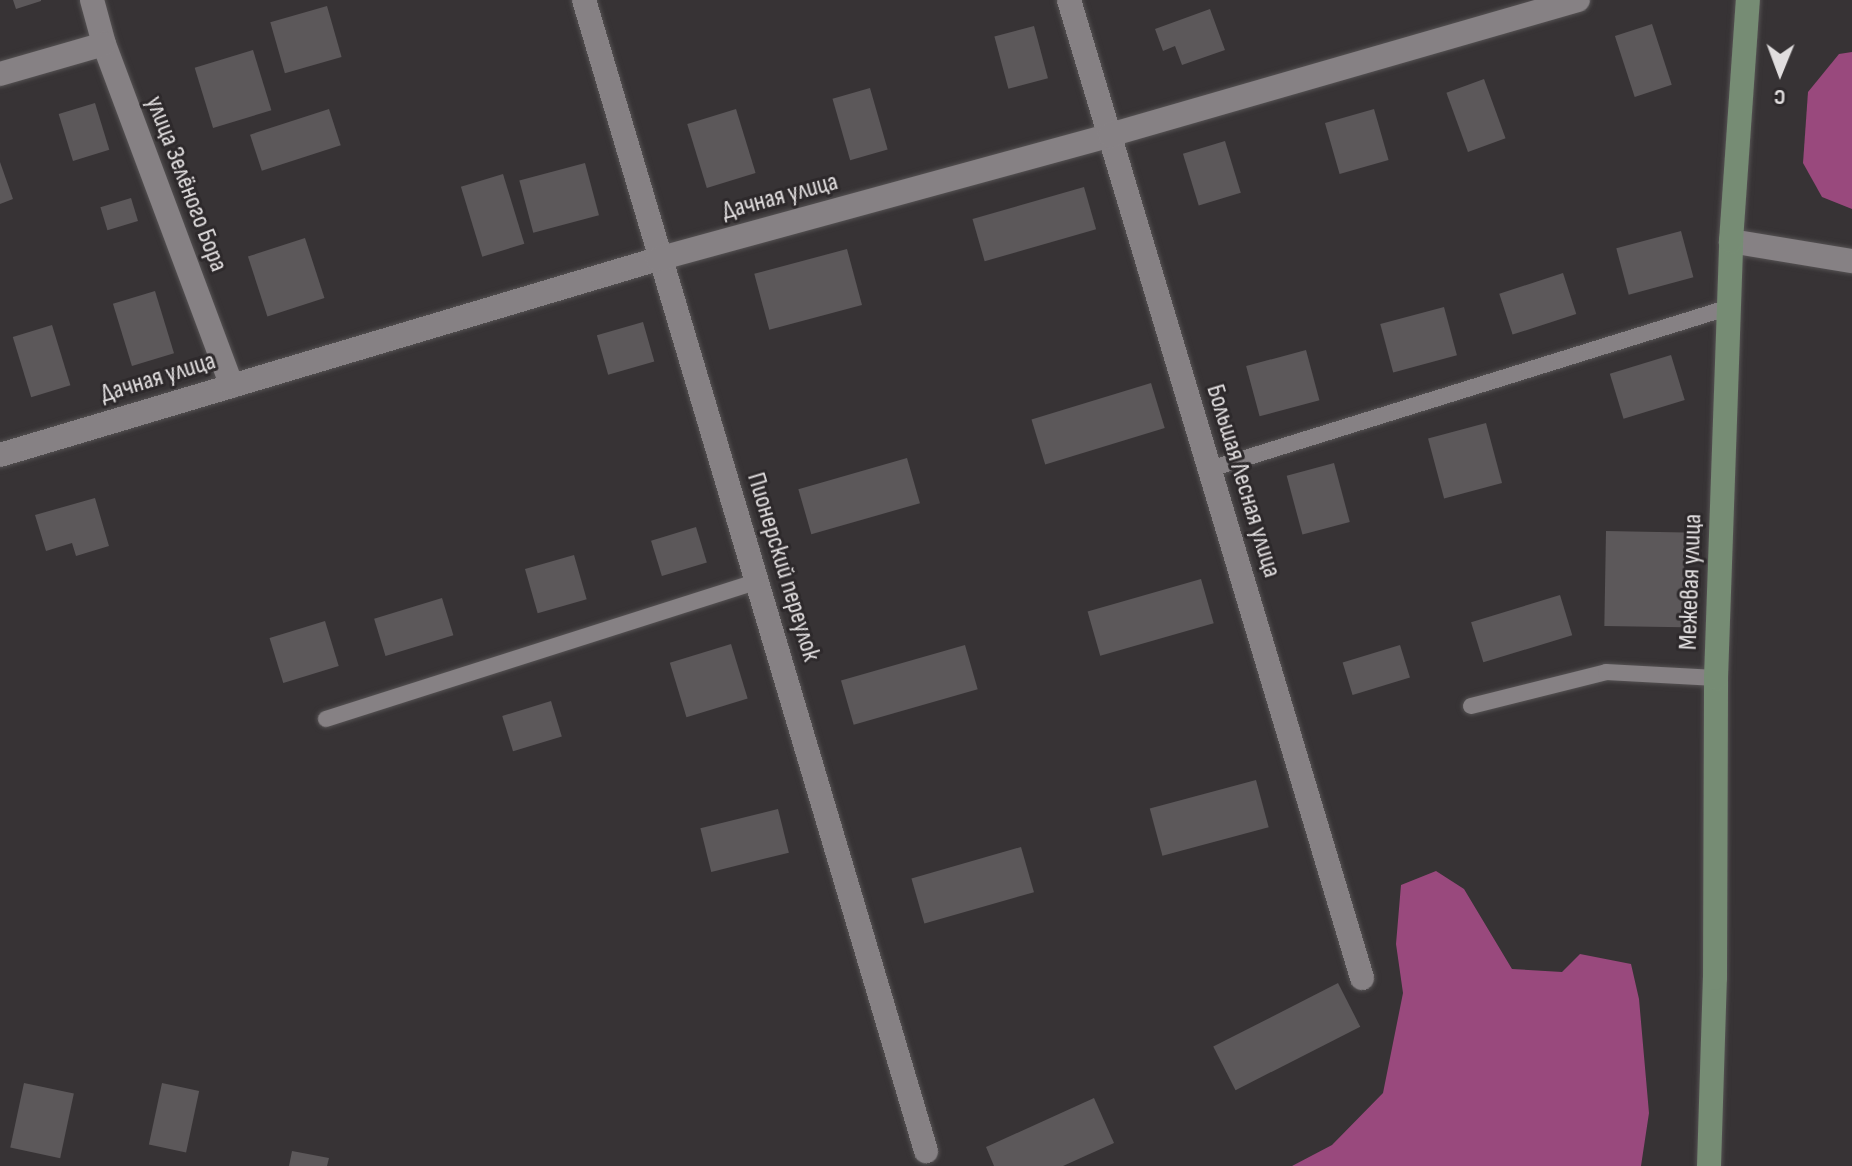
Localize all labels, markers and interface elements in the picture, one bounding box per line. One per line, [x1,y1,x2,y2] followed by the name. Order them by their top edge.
[1740,32,1820,112] north arrow
[1774,83,1785,110] text: С
[138,92,234,276] street label: улица Зелёного Бора
[719,167,841,227] street label: Дачная улица
[97,346,219,410] street label: Дачная улица
[1199,381,1287,581] street label: Большая Лесная улица
[740,469,826,665] street label: Пионерский переулок
[1673,513,1709,651] street label: Межевая улица

